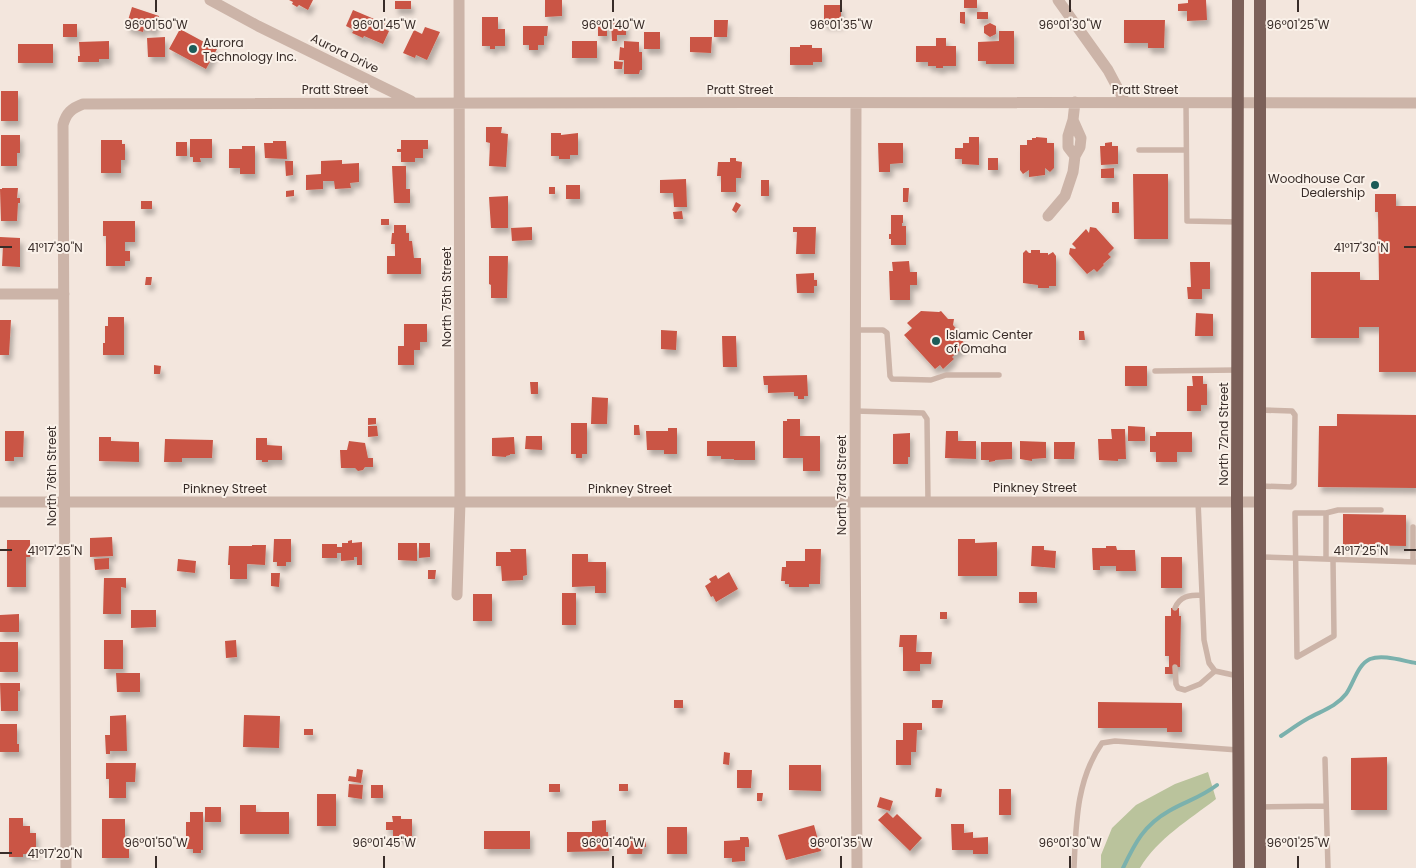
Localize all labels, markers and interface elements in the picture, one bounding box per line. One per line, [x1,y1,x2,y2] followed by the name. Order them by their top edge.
[124,16,188,33] text: 96°01'50"W
[352,16,416,33] text: 96°01'45"W
[581,16,645,33] text: 96°01'40"W
[809,16,873,33] text: 96°01'35"W
[1038,16,1102,33] text: 96°01'30"W
[1266,16,1330,33] text: 96°01'25"W
[308,29,382,77] street label: Aurora Drive
[203,34,296,65] place label: Aurora Technology Inc.
[187,43,199,55] marker: Aurora Technology Inc.
[302,81,368,98] street label: Pratt Street
[707,81,773,98] street label: Pratt Street
[1112,81,1178,98] street label: Pratt Street
[1268,170,1366,201] place label: Woodhouse Car Dealership
[1369,179,1381,191] marker: Woodhouse Car Dealership
[27,239,83,256] text: 41°17'30"N
[1333,239,1389,256] text: 41°17'30"N
[438,247,455,347] street label: North 75th Street
[946,326,1033,357] place label: Islamic Center of Omaha
[930,335,942,347] marker: Islamic Center of Omaha
[1215,382,1232,486] street label: North 72nd Street
[43,426,60,526] street label: North 76th Street
[833,435,850,535] street label: North 73rd Street
[993,479,1077,496] street label: Pinkney Street
[183,480,267,497] street label: Pinkney Street
[588,480,672,497] street label: Pinkney Street
[28,542,83,559] text: 41°17'25"N
[1334,542,1389,559] text: 41°17'25"N
[124,834,188,851] text: 96°01'50"W
[352,834,416,851] text: 96°01'45"W
[581,834,645,851] text: 96°01'40"W
[809,834,873,851] text: 96°01'35"W
[1038,834,1102,851] text: 96°01'30"W
[1266,834,1330,851] text: 96°01'25"W
[28,845,83,862] text: 41°17'20"N

